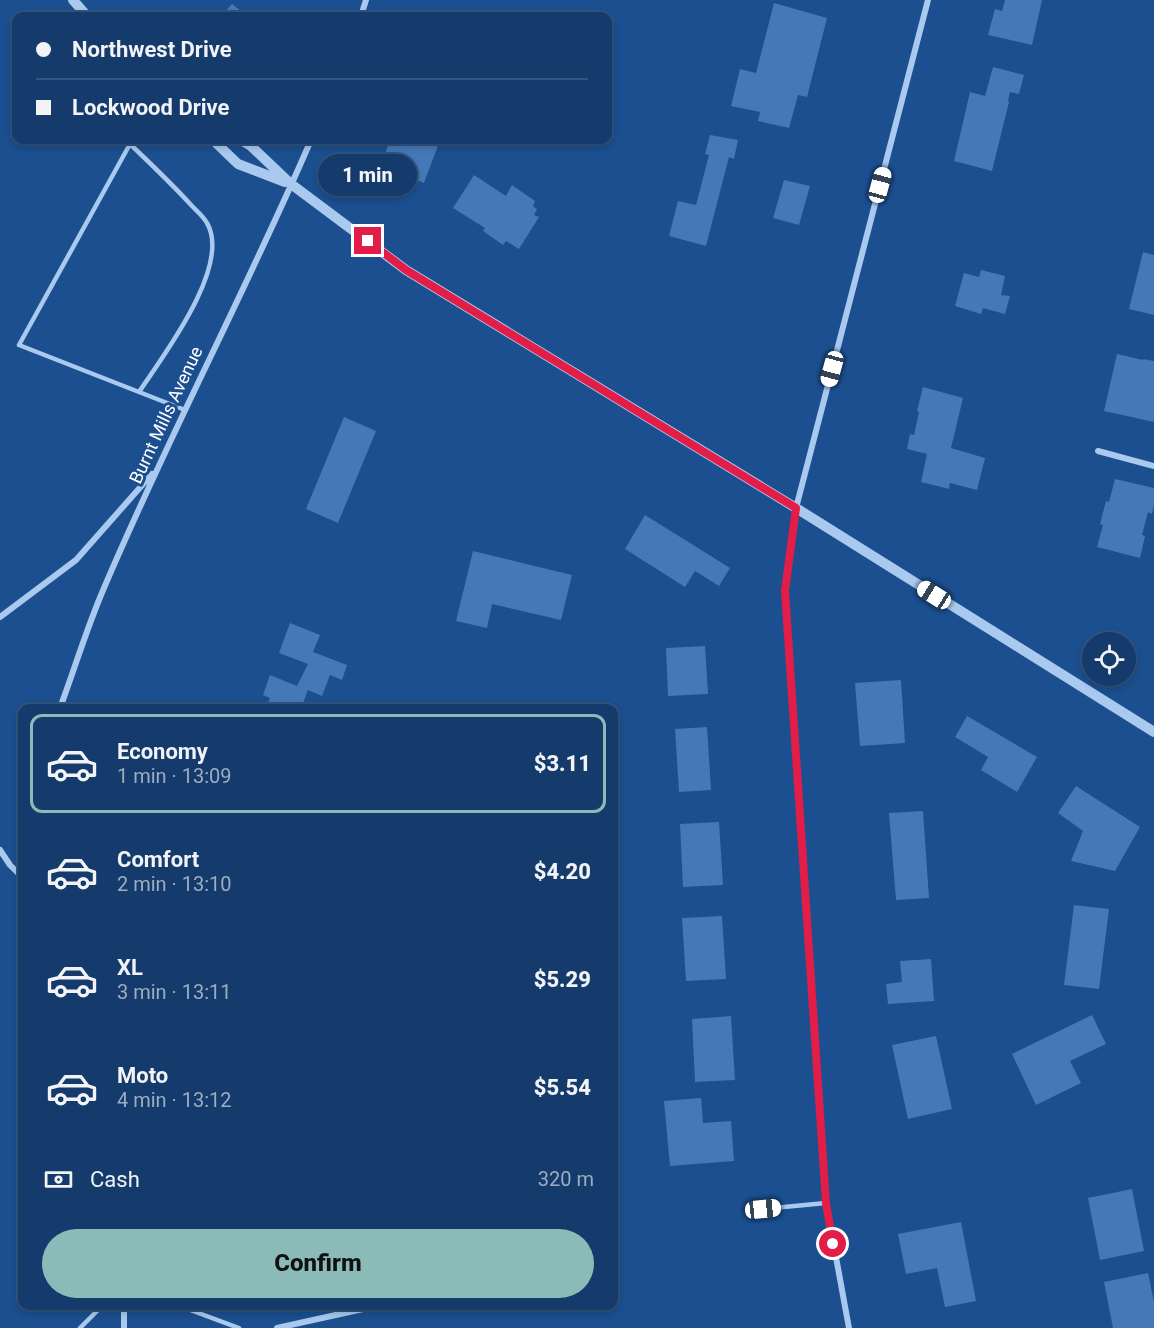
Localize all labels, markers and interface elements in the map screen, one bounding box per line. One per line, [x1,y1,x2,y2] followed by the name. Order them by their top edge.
[72,37,232,62] text: Northwest Drive
[72,95,229,120] text: Lockwood Drive
[318,154,418,196] callout: 1 min
[342,163,393,187] text: 1 min
[867,165,893,205] car
[354,227,381,254] route end
[125,343,207,487] street label: Burnt Mills Avenue
[819,349,845,389] car
[914,578,954,612] car
[1082,632,1136,686] map controls
[1082,632,1136,686] button: locate
[45,737,99,791] icon: car
[117,739,208,764] text: Economy
[534,751,591,776] text: $3.11
[117,764,232,788] text: 1 min · 13:09
[45,845,99,899] icon: car
[117,847,199,872] text: Comfort
[534,859,591,884] text: $4.20
[117,872,232,896] text: 2 min · 13:10
[45,953,99,1007] icon: car
[117,955,143,980] text: XL
[534,967,591,992] text: $5.29
[117,980,232,1004] text: 3 min · 13:11
[45,1061,99,1115] icon: car
[117,1063,168,1088] text: Moto
[534,1075,591,1100] text: $5.54
[117,1088,232,1112] text: 4 min · 13:12
[42,1163,75,1196] icon: cash
[90,1167,140,1192] text: Cash
[538,1167,594,1191] text: 320 m
[744,1198,782,1220] car
[42,1229,594,1298] button: Confirm
[819,1230,846,1257] route start

